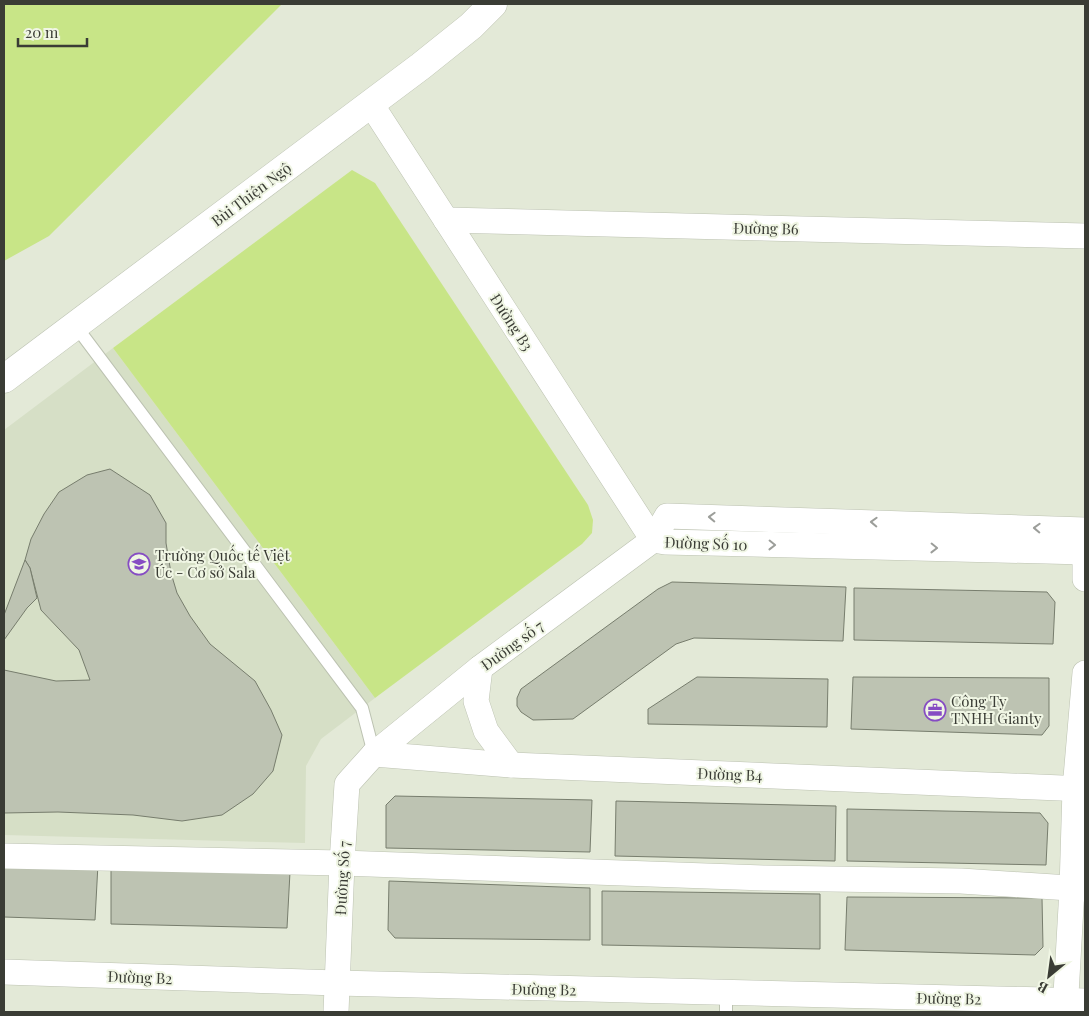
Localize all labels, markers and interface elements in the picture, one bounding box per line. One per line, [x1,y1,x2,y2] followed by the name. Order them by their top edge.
[18,15,86,47] scale bar
[25,22,59,42] text: 20 m
[207,157,295,231] street label: Bùi Thiện Ngộ
[733,217,799,239] street label: Đường B6
[486,290,538,355] street label: Đường B3
[707,512,715,522] one-way arrow
[870,517,878,528] one-way arrow
[1032,523,1040,533] one-way arrow
[664,531,748,554] street label: Đường Số 10
[768,539,776,550] one-way arrow
[931,543,939,553] one-way arrow
[155,544,290,582] place label: Trường Quốc tế Việt Úc - Cơ sở Sala
[127,552,151,576] school or university icon: Trường Quốc tế Việt Úc - Cơ sở Sala
[476,615,547,675] street label: Đường số 7
[951,691,1042,728] place label: Công Ty TNHH Gianty
[923,698,947,722] office icon: Công Ty TNHH Gianty
[697,763,763,785] street label: Đường B4
[329,840,354,916] street label: Đường Số 7
[1024,951,1074,1001] north arrow
[107,966,173,988] street label: Đường B2
[1034,977,1051,998] text: B
[511,978,577,1000] street label: Đường B2
[916,987,982,1009] street label: Đường B2

